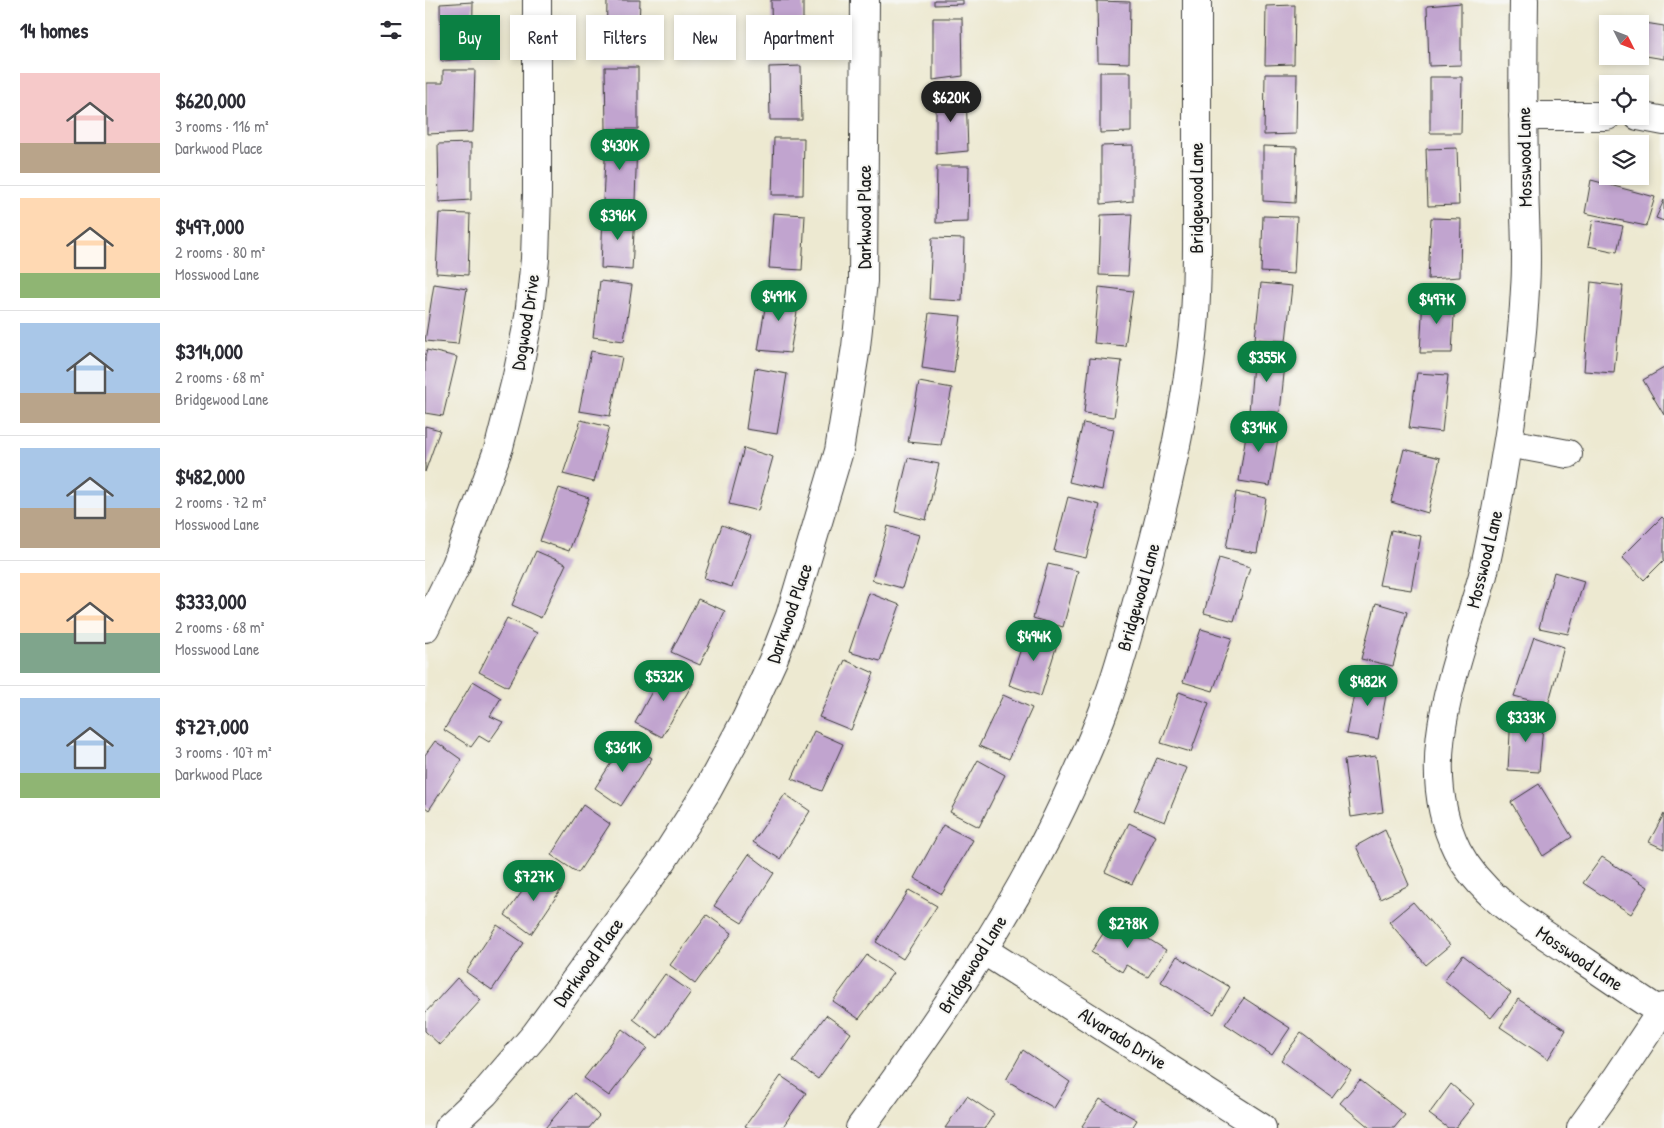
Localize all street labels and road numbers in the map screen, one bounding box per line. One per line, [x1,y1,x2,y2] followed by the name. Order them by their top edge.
[1510,106,1538,207] street label: Mosswood Lane
[1183,142,1209,254] street label: Bridgewood Lane
[851,164,877,269] street label: Darkwood Place
[505,272,545,372] street label: Dogwood Drive
[1459,507,1509,611] street label: Mosswood Lane
[1110,540,1166,654] street label: Bridgewood Lane
[760,559,818,666] street label: Darkwood Place
[932,910,1013,1018] street label: Bridgewood Lane
[547,912,629,1012] street label: Darkwood Place
[1531,919,1629,997] street label: Mosswood Lane
[1074,1001,1172,1076] street label: Alvarado Drive

